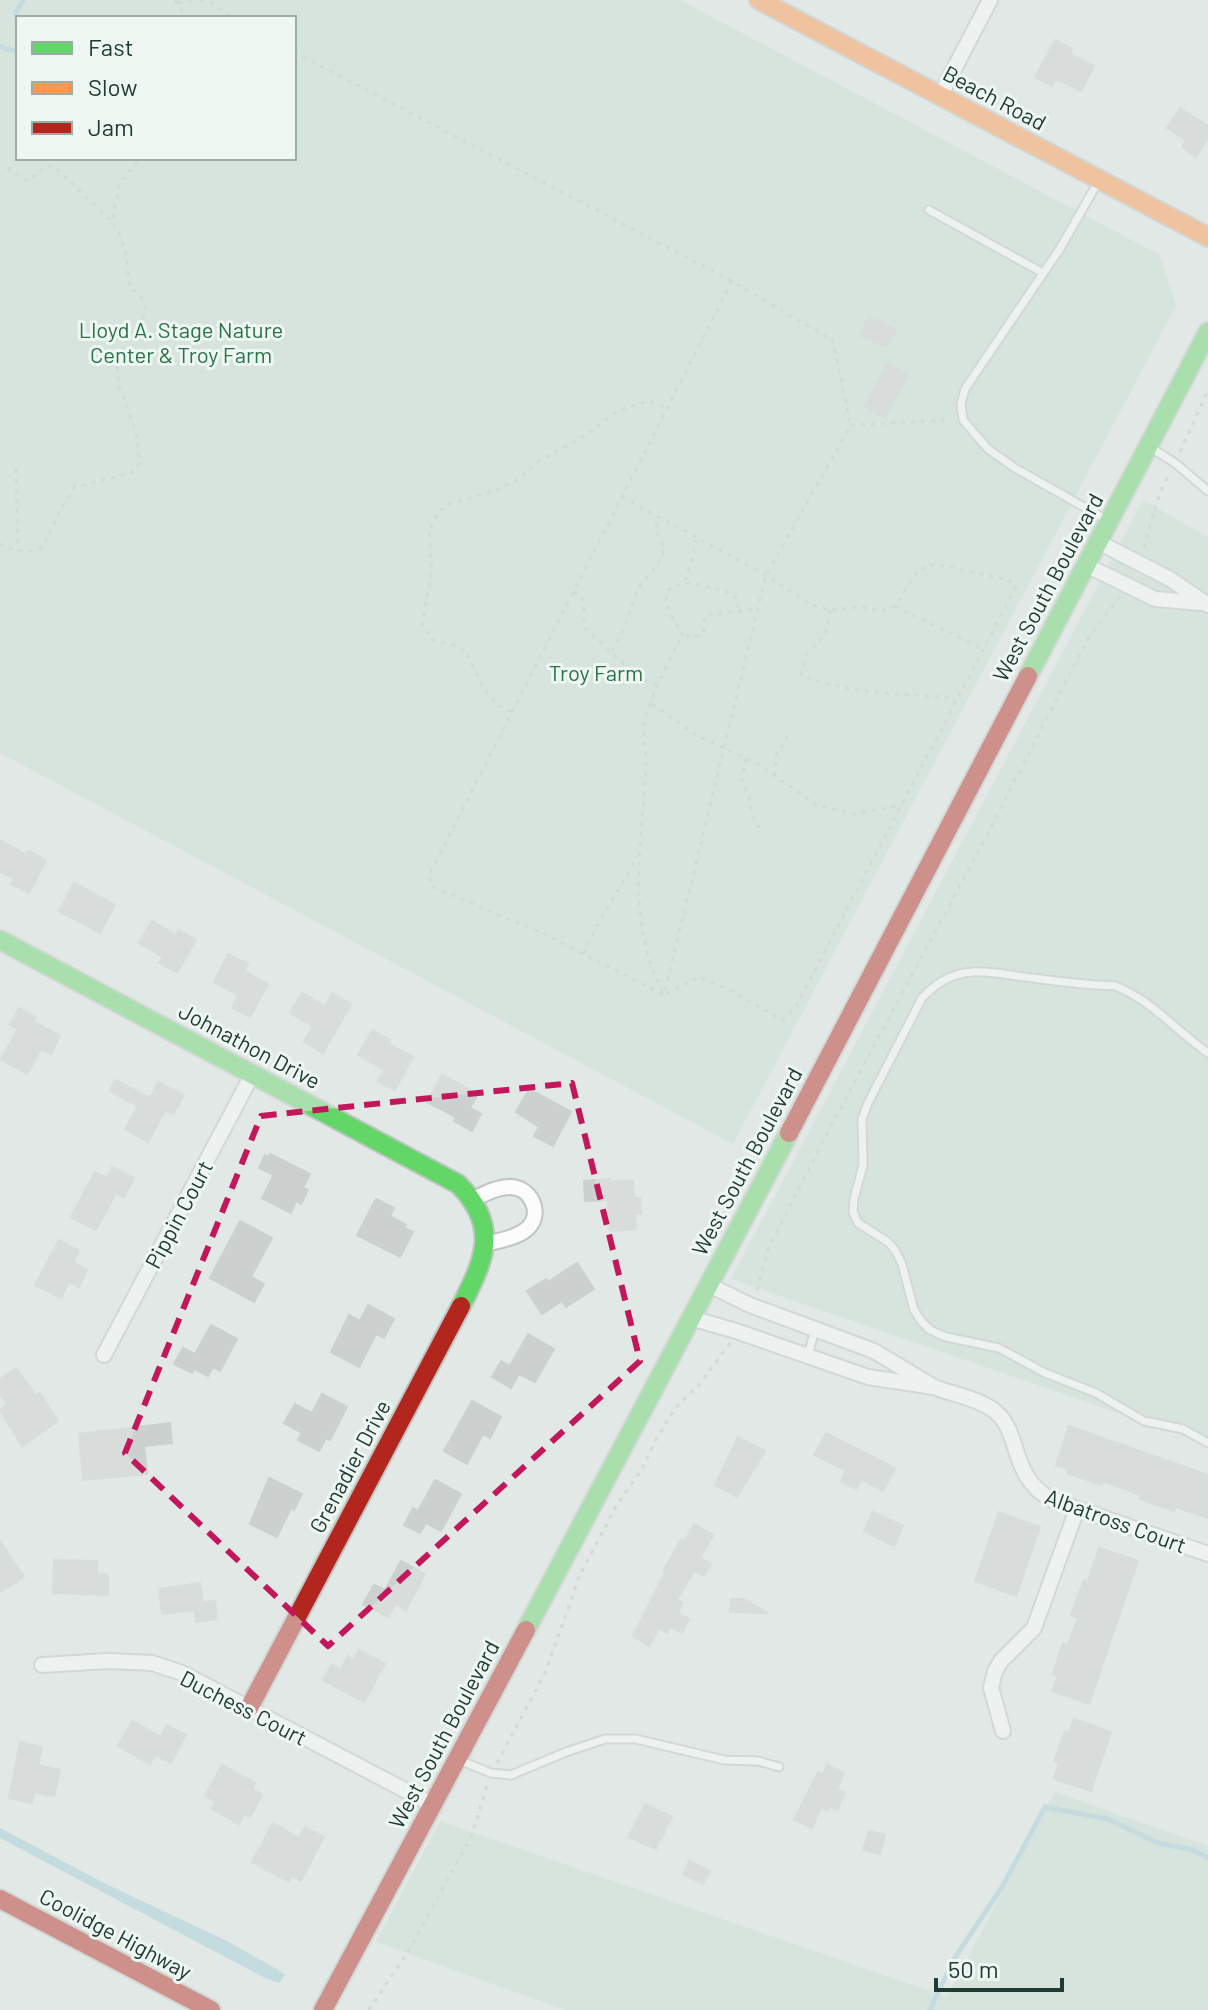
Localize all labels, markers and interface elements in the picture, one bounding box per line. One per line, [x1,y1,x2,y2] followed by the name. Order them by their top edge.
[16,16,296,160] legend
[88,32,133,61] text: Fast
[939,59,1051,135] street label: Beach Road
[88,72,137,101] text: Slow
[88,112,134,141] text: Jam
[79,316,283,367] park label: Lloyd A. Stage Nature Center & Troy Farm
[986,489,1108,685] street label: West South Boulevard
[549,659,643,685] park label: Troy Farm
[175,997,325,1093] street label: Johnathon Drive
[685,1063,807,1259] street label: West South Boulevard
[139,1156,217,1272] street label: Pippin Court
[303,1395,395,1537] street label: Grenadier Drive
[1042,1482,1190,1558] street label: Albatross Court
[382,1636,504,1832] street label: West South Boulevard
[176,1664,312,1750] street label: Duchess Court
[36,1882,196,1984] street label: Coolidge Highway
[936,1942,1062,1992] scale bar
[948,1954,999,1983] text: 50 m

